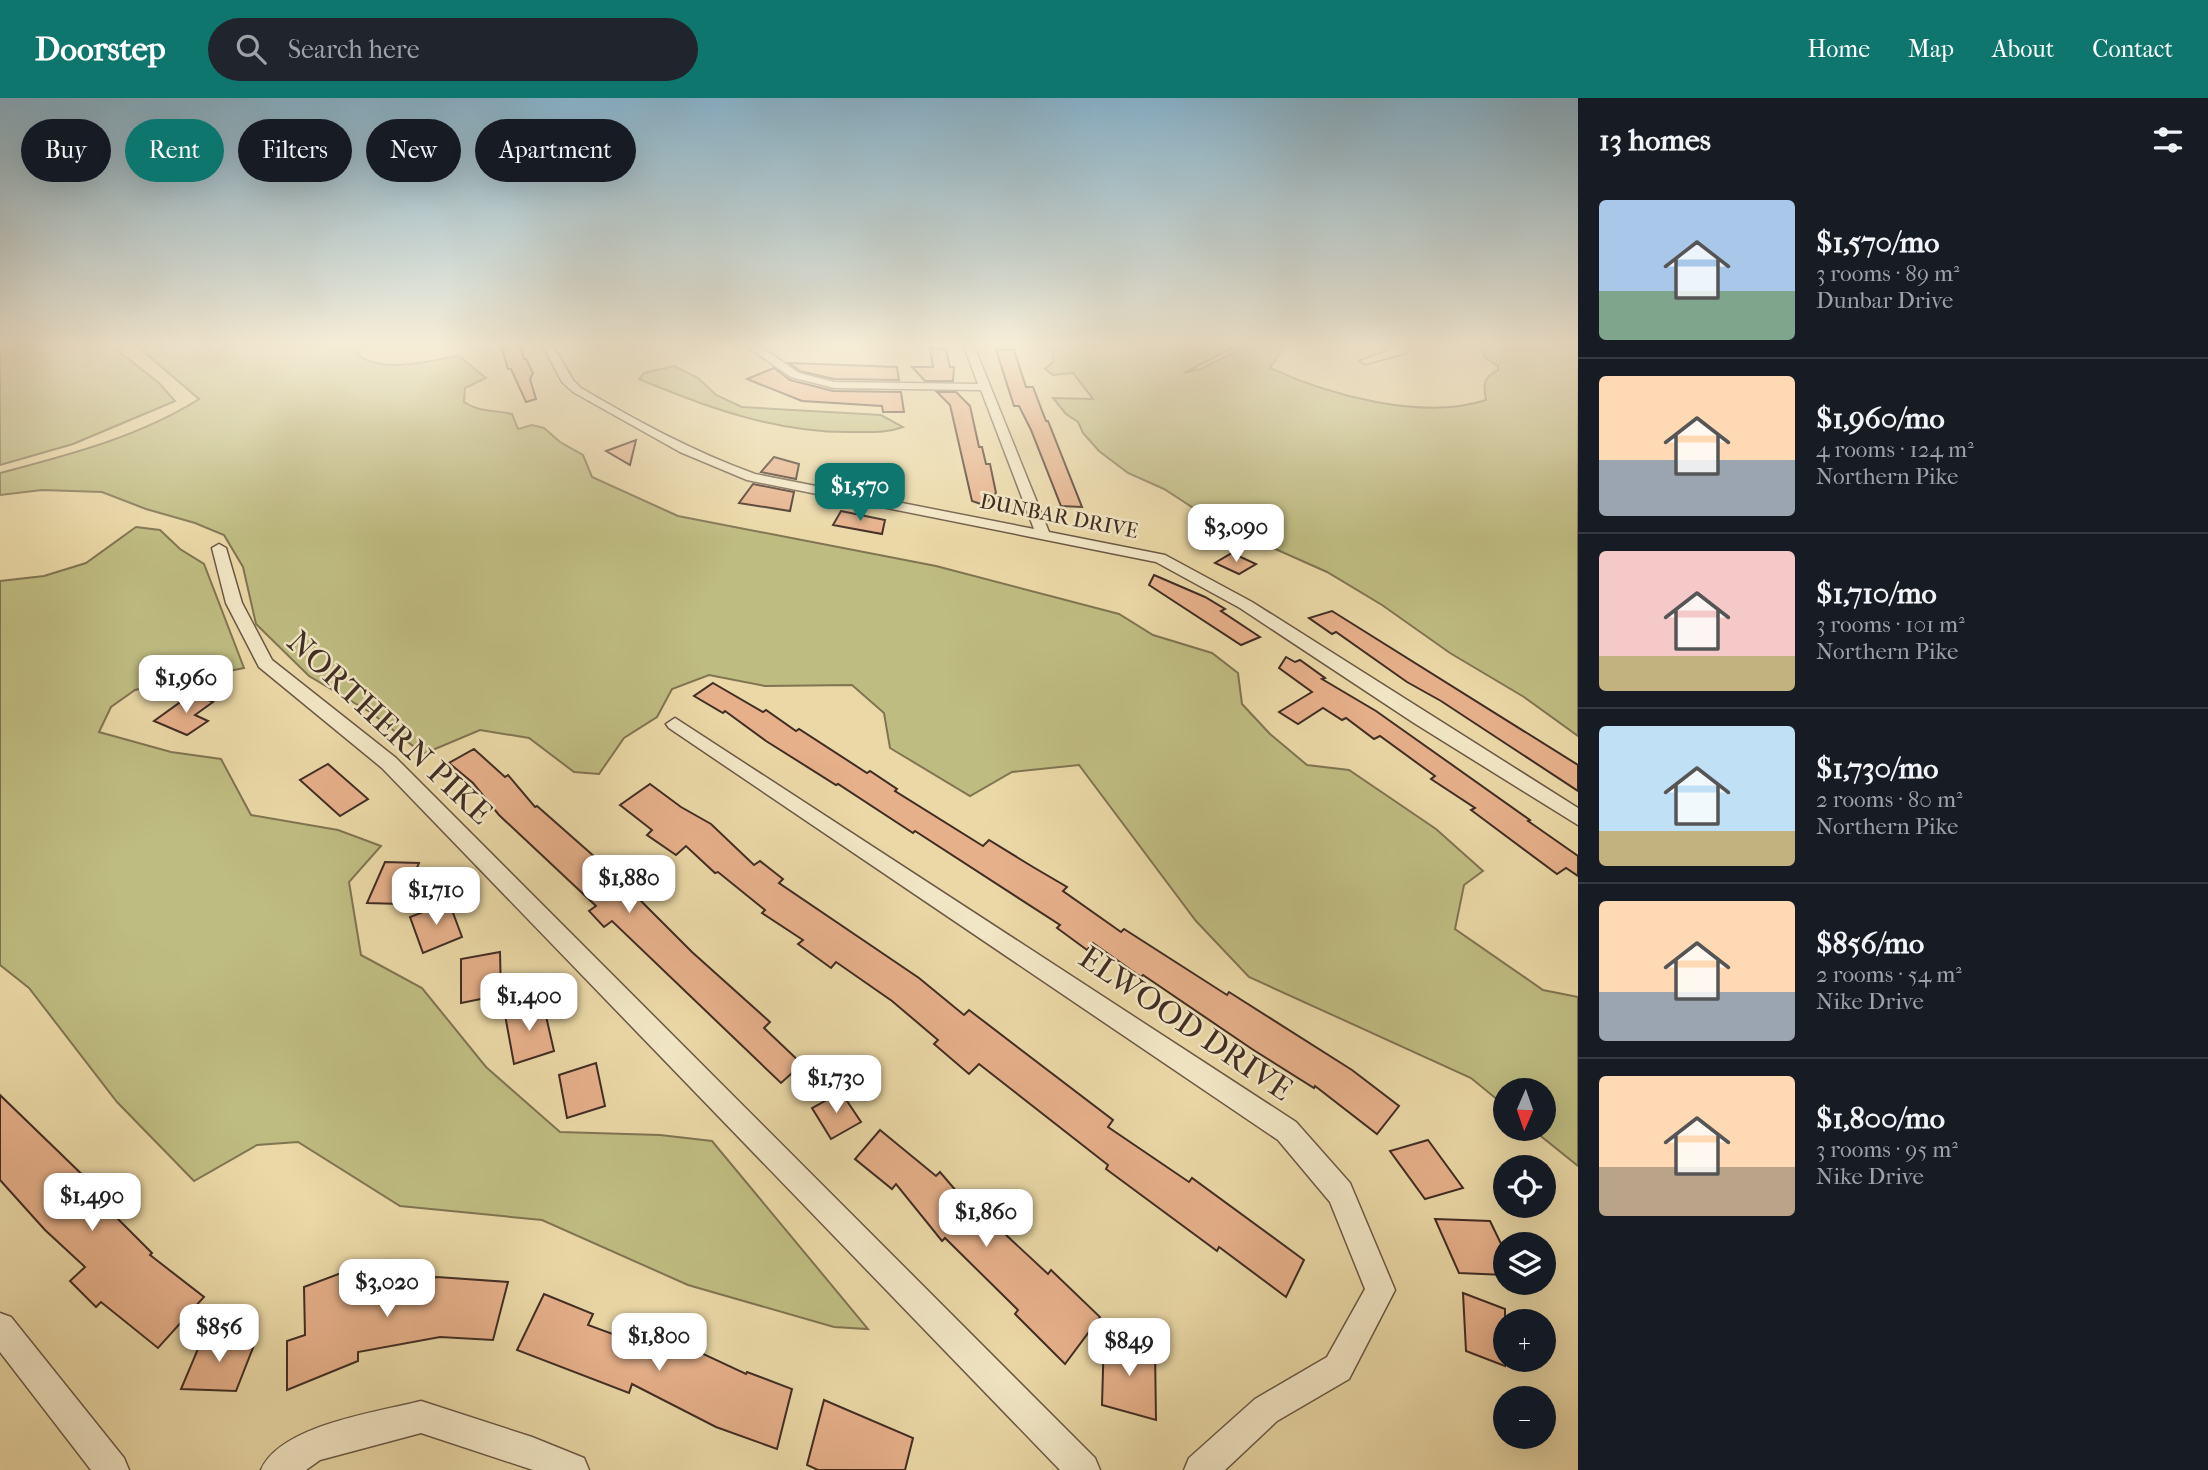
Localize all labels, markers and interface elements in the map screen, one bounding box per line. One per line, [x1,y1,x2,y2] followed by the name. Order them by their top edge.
[208,18,698,81] search box
[35,30,166,69] text: Doorstep
[232,30,270,68] icon: search
[288,34,420,65] text: Search here
[1808,35,1870,63] text: Home
[1908,35,1954,63] text: Map
[1992,35,2054,63] text: About
[2092,35,2173,63] text: Contact
[21,119,111,182] chip: Buy
[125,119,224,182] chip: Rent
[238,119,352,182] chip: Filters
[366,119,461,182] chip: New
[475,119,636,182] chip: Apartment
[2149,121,2187,159] icon: filters
[1599,123,1711,158] text: 13 homes
[1816,225,1939,260] text: $1,570/mo
[1655,228,1739,312] icon: home
[1816,260,1960,287] text: 3 rooms · 89 m²
[1816,287,1953,314] text: Dunbar Drive
[1816,401,1945,436] text: $1,960/mo
[1655,404,1739,488] icon: home
[1816,436,1974,463] text: 4 rooms · 124 m²
[1816,463,1958,490] text: Northern Pike
[803,464,917,523] pin: $1,570
[831,472,889,499] text: $1,570
[978,489,1140,543] street label: DUNBAR DRIVE
[1179,504,1293,564] pin: $3,090
[1204,513,1268,540] text: $3,090
[1816,576,1937,611] text: $1,710/mo
[1655,579,1739,663] icon: home
[1816,611,1965,638] text: 3 rooms · 101 m²
[280,623,500,832] street label: NORTHERN PIKE
[1816,638,1958,665] text: Northern Pike
[129,656,243,715] pin: $1,960
[155,664,217,691] text: $1,960
[1816,751,1938,786] text: $1,730/mo
[1655,754,1739,838] icon: home
[1816,786,1963,813] text: 2 rooms · 80 m²
[1816,813,1958,840] text: Northern Pike
[572,856,686,915] pin: $1,880
[598,864,660,891] text: $1,880
[379,868,493,927] pin: $1,710
[408,876,464,903] text: $1,710
[1816,926,1924,961] text: $856/mo
[1655,929,1739,1013] icon: home
[1072,939,1299,1108] street label: ELWOOD DRIVE
[1816,961,1962,988] text: 2 rooms · 54 m²
[472,974,586,1033] pin: $1,400
[496,982,562,1009] text: $1,400
[1816,988,1924,1015] text: Nike Drive
[779,1056,893,1115] pin: $1,730
[807,1064,865,1091] text: $1,730
[1493,1078,1556,1141] north arrow
[1493,1078,1556,1449] map controls
[1816,1101,1945,1136] text: $1,800/mo
[1655,1104,1739,1188] icon: home
[1816,1136,1958,1163] text: 3 rooms · 95 m²
[1493,1155,1556,1218] button: locate
[1816,1163,1924,1190] text: Nike Drive
[35,1174,149,1233] pin: $1,490
[60,1182,124,1209] text: $1,490
[929,1190,1043,1249] pin: $1,860
[955,1198,1017,1225] text: $1,860
[1493,1232,1556,1295] button: layers
[330,1260,444,1319] pin: $3,020
[355,1268,419,1295] text: $3,020
[178,1304,260,1364] pin: $856
[1493,1309,1556,1372] button: +
[196,1313,242,1340] text: $856
[602,1314,716,1373] pin: $1,800
[1088,1318,1170,1378] pin: $849
[628,1322,690,1349] text: $1,800
[1104,1327,1154,1354] text: $849
[1493,1386,1556,1449] button: −

